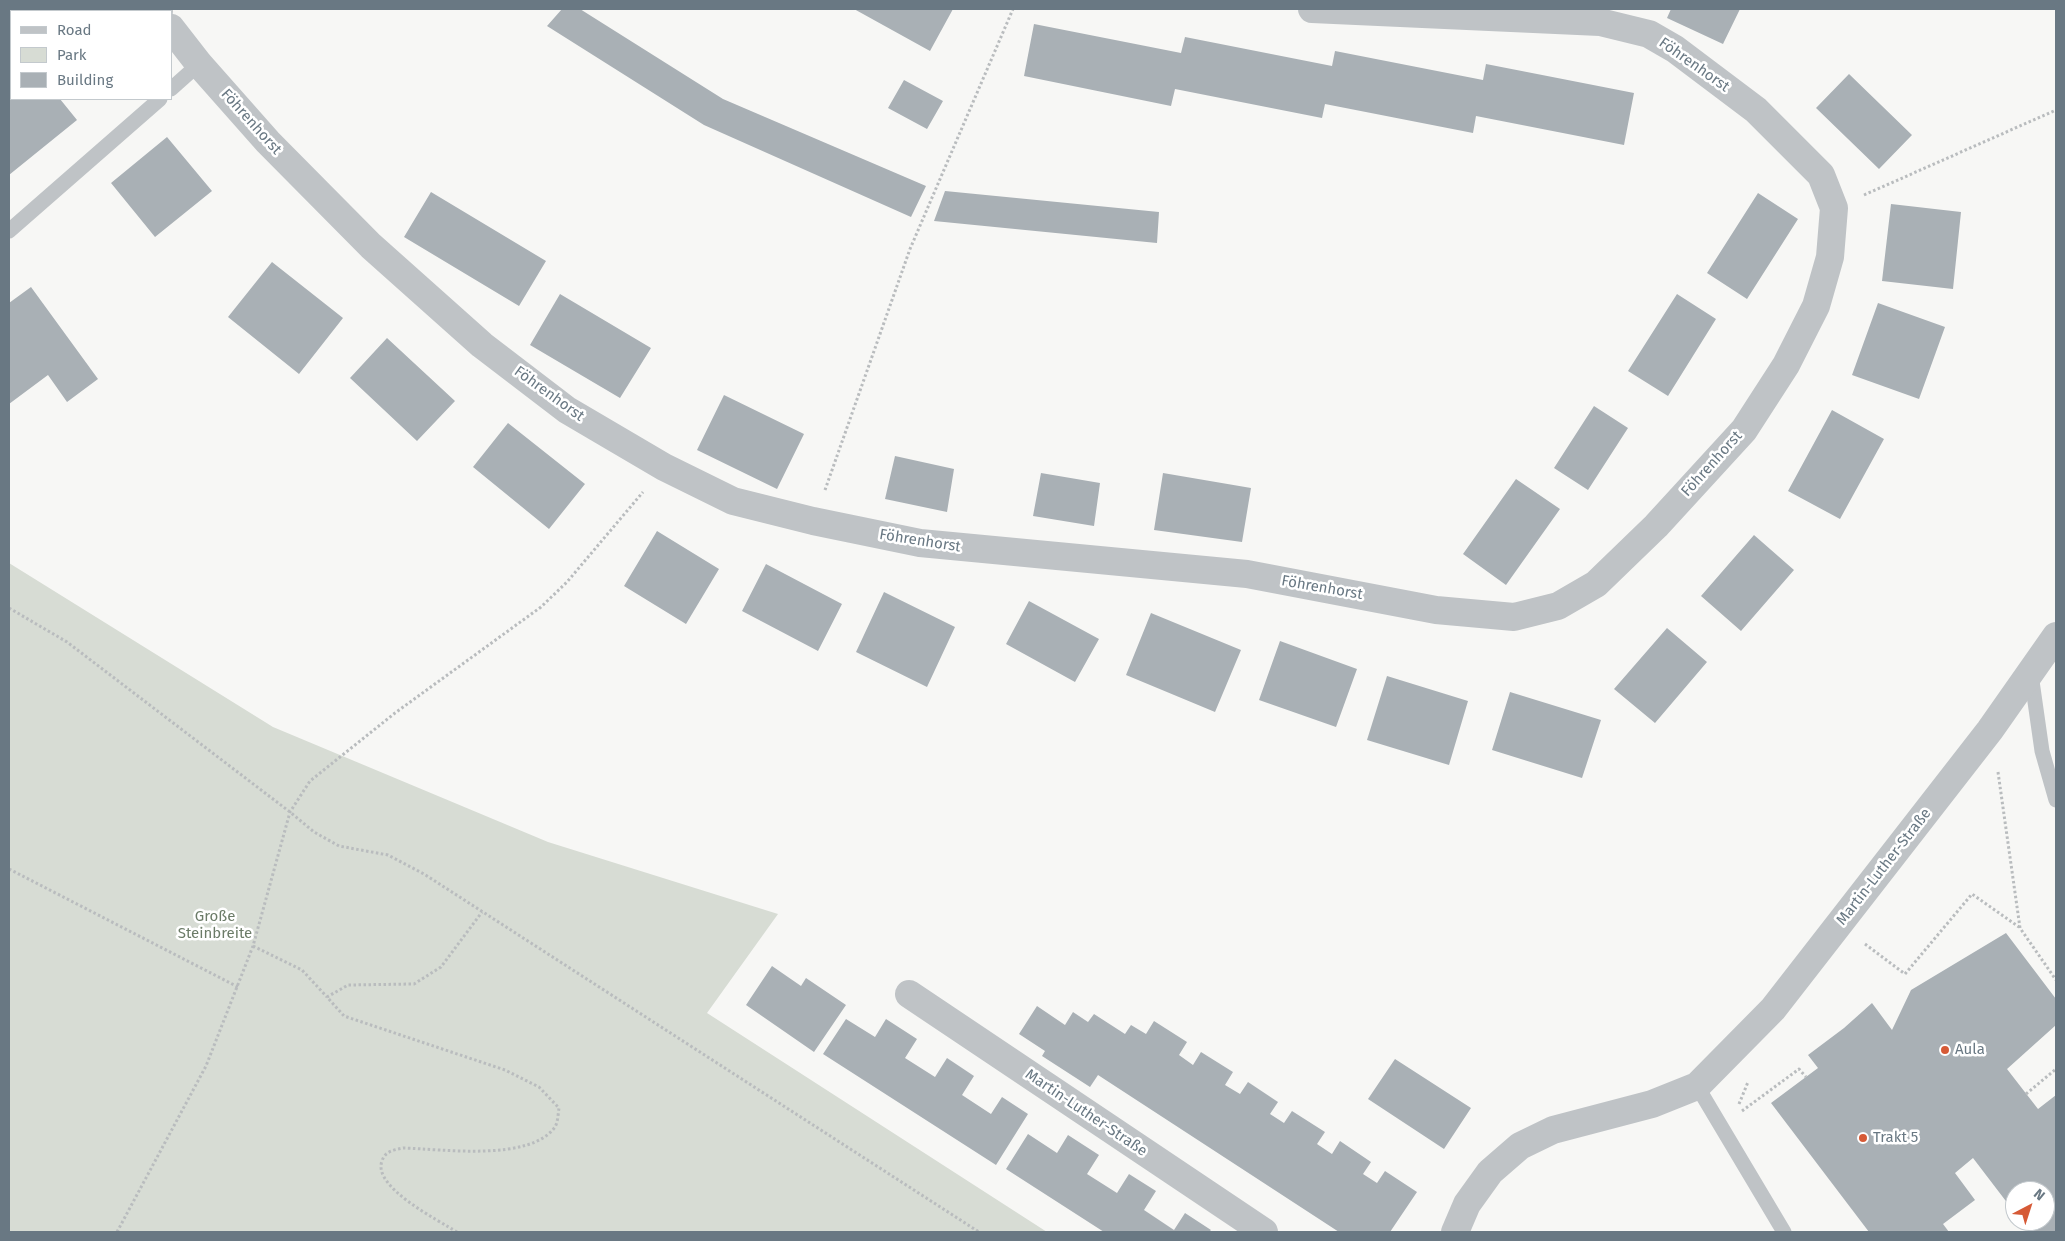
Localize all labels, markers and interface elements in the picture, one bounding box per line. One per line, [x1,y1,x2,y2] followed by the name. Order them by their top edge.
[10,10,172,100] legend
[57,21,92,39] text: Road
[1655,34,1733,96] street label: Föhrenhorst
[57,46,87,64] text: Park
[57,71,113,89] text: Building
[217,85,285,159] street label: Föhrenhorst
[510,363,588,425] street label: Föhrenhorst
[1678,427,1746,501] street label: Föhrenhorst
[878,526,962,556] street label: Föhrenhorst
[1280,572,1364,604] street label: Föhrenhorst
[1833,805,1935,929] street label: Martin-Luther-Straße
[178,908,252,943] park label: Große Steinbreite
[1955,1041,1985,1059] place label: Aula
[1939,1044,1951,1056] marker: Aula
[1022,1065,1150,1161] street label: Martin-Luther-Straße
[1873,1129,1918,1147] place label: Trakt 5
[1857,1132,1869,1144] marker: Trakt 5
[2005,1181,2055,1231] north arrow
[2030,1185,2048,1204] text: N

